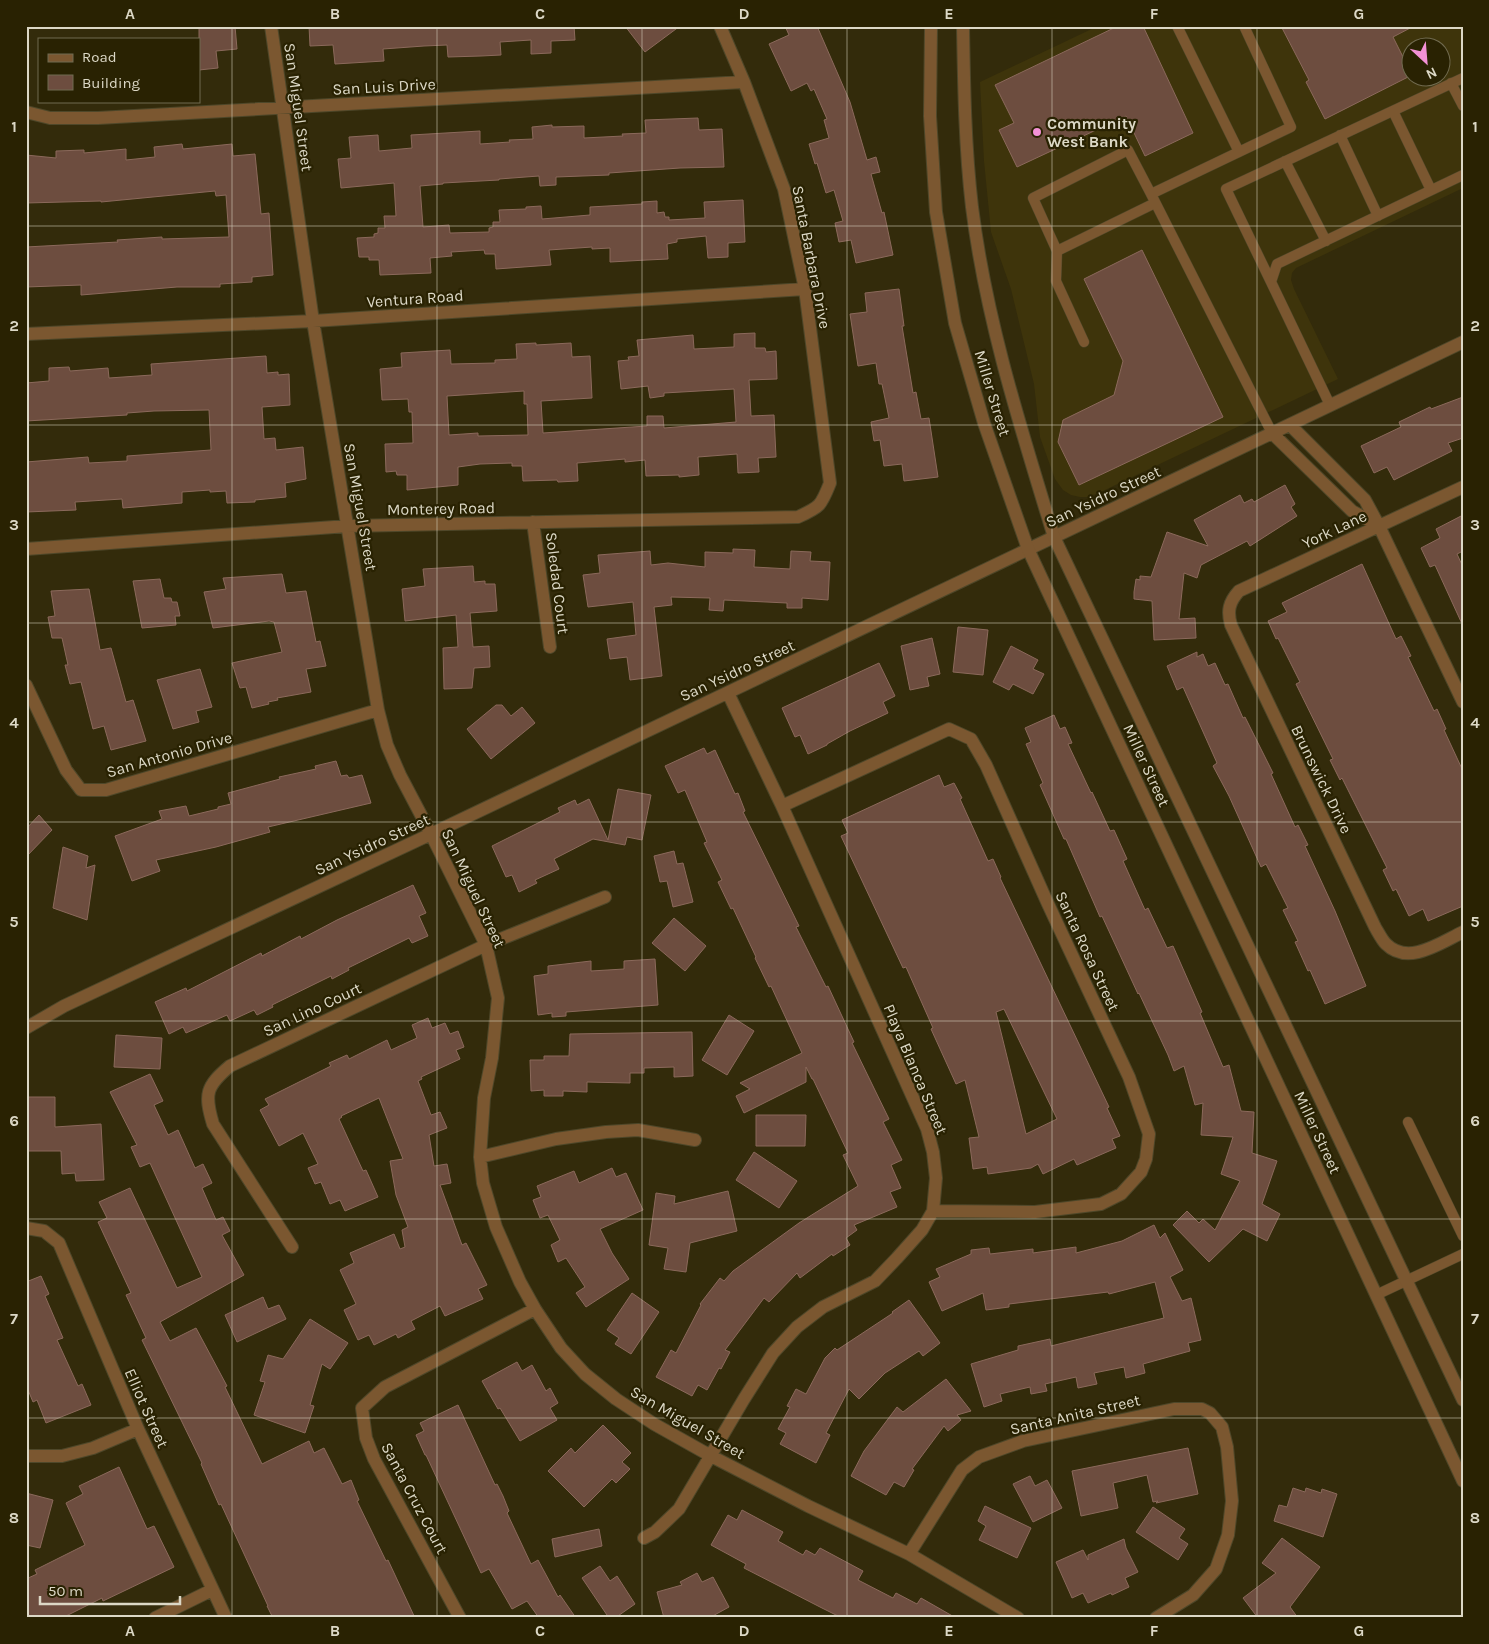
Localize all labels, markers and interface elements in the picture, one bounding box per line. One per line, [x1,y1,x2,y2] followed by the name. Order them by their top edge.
[125,4,135,23] text: A
[330,4,340,23] text: B
[535,4,545,23] text: C
[739,4,750,23] text: D
[944,4,954,23] text: E
[1150,4,1159,23] text: F
[1354,4,1364,23] text: G
[38,38,200,102] legend
[1402,38,1452,88] north arrow
[280,42,317,172] street label: San Miguel Street
[82,48,117,66] text: Road
[1423,63,1440,83] text: N
[82,74,140,92] text: Building
[332,74,436,99] street label: San Luis Drive
[1047,114,1136,151] place label: Community West Bank
[11,117,17,136] text: 1
[1472,117,1478,136] text: 1
[1031,126,1043,138] marker: Community West Bank
[788,184,835,330] street label: Santa Barbara Drive
[366,286,464,311] street label: Ventura Road
[9,316,19,335] text: 2
[1470,316,1480,335] text: 2
[970,348,1015,438] street label: Miller Street
[340,442,381,572] street label: San Miguel Street
[1043,462,1164,531] street label: San Ysidro Street
[387,498,495,519] street label: Monterey Road
[1299,506,1370,553] street label: York Lane
[9,515,19,534] text: 3
[1470,515,1480,534] text: 3
[542,531,573,635] street label: Soledad Court
[677,636,798,705] street label: San Ysidro Street
[9,713,19,732] text: 4
[1470,713,1480,732] text: 4
[1119,721,1174,810] street label: Miller Street
[1287,722,1356,837] street label: Brunswick Drive
[104,727,234,782] street label: San Antonio Drive
[312,810,433,879] street label: San Ysidro Street
[438,826,509,951] street label: San Miguel Street
[1051,888,1124,1014] street label: Santa Rosa Street
[9,912,19,931] text: 5
[1470,912,1480,931] text: 5
[260,978,364,1041] street label: San Lino Court
[879,1001,952,1137] street label: Playa Blanca Street
[1290,1088,1345,1177] street label: Miller Street
[9,1111,19,1130] text: 6
[1470,1111,1480,1130] text: 6
[10,1309,18,1328] text: 7
[1471,1309,1479,1328] text: 7
[121,1365,173,1451] street label: Elliot Street
[627,1382,749,1463] street label: San Miguel Street
[1008,1390,1142,1439] street label: Santa Anita Street
[377,1439,452,1557] street label: Santa Cruz Court
[9,1508,19,1527] text: 8
[1470,1508,1480,1527] text: 8
[40,1574,180,1606] scale bar
[48,1582,83,1600] text: 50 m
[125,1621,135,1640] text: A
[330,1621,340,1640] text: B
[535,1621,545,1640] text: C
[739,1621,750,1640] text: D
[944,1621,954,1640] text: E
[1150,1621,1159,1640] text: F
[1354,1621,1364,1640] text: G

